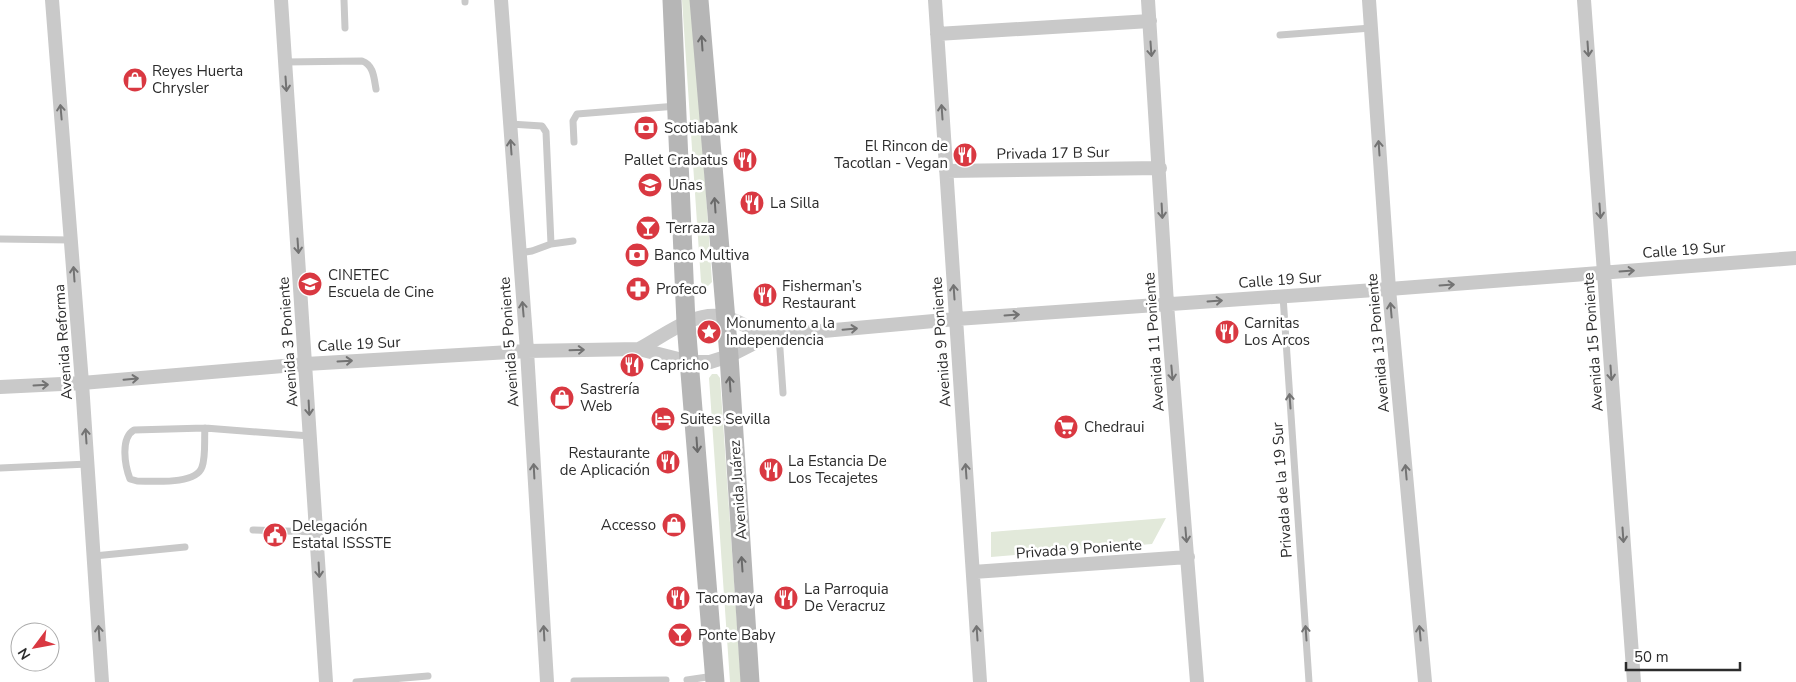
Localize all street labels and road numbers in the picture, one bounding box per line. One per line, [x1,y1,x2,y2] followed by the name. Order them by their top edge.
[996,142,1110,164] street label: Privada 17 B Sur
[1642,237,1727,263] street label: Calle 19 Sur
[1238,267,1323,293] street label: Calle 19 Sur
[1139,272,1169,412] street label: Avenida 11 Poniente
[1578,272,1608,412] street label: Avenida 15 Poniente
[1362,273,1394,413] street label: Avenida 13 Poniente
[273,276,303,408] street label: Avenida 3 Poniente
[494,276,524,408] street label: Avenida 5 Poniente
[926,276,956,408] street label: Avenida 9 Poniente
[49,284,77,400] street label: Avenida Reforma
[317,332,402,356] street label: Calle 19 Sur
[1267,421,1297,559] street label: Privada de la 19 Sur
[725,439,751,541] street label: Avenida Juárez
[1015,535,1143,563] street label: Privada 9 Poniente

